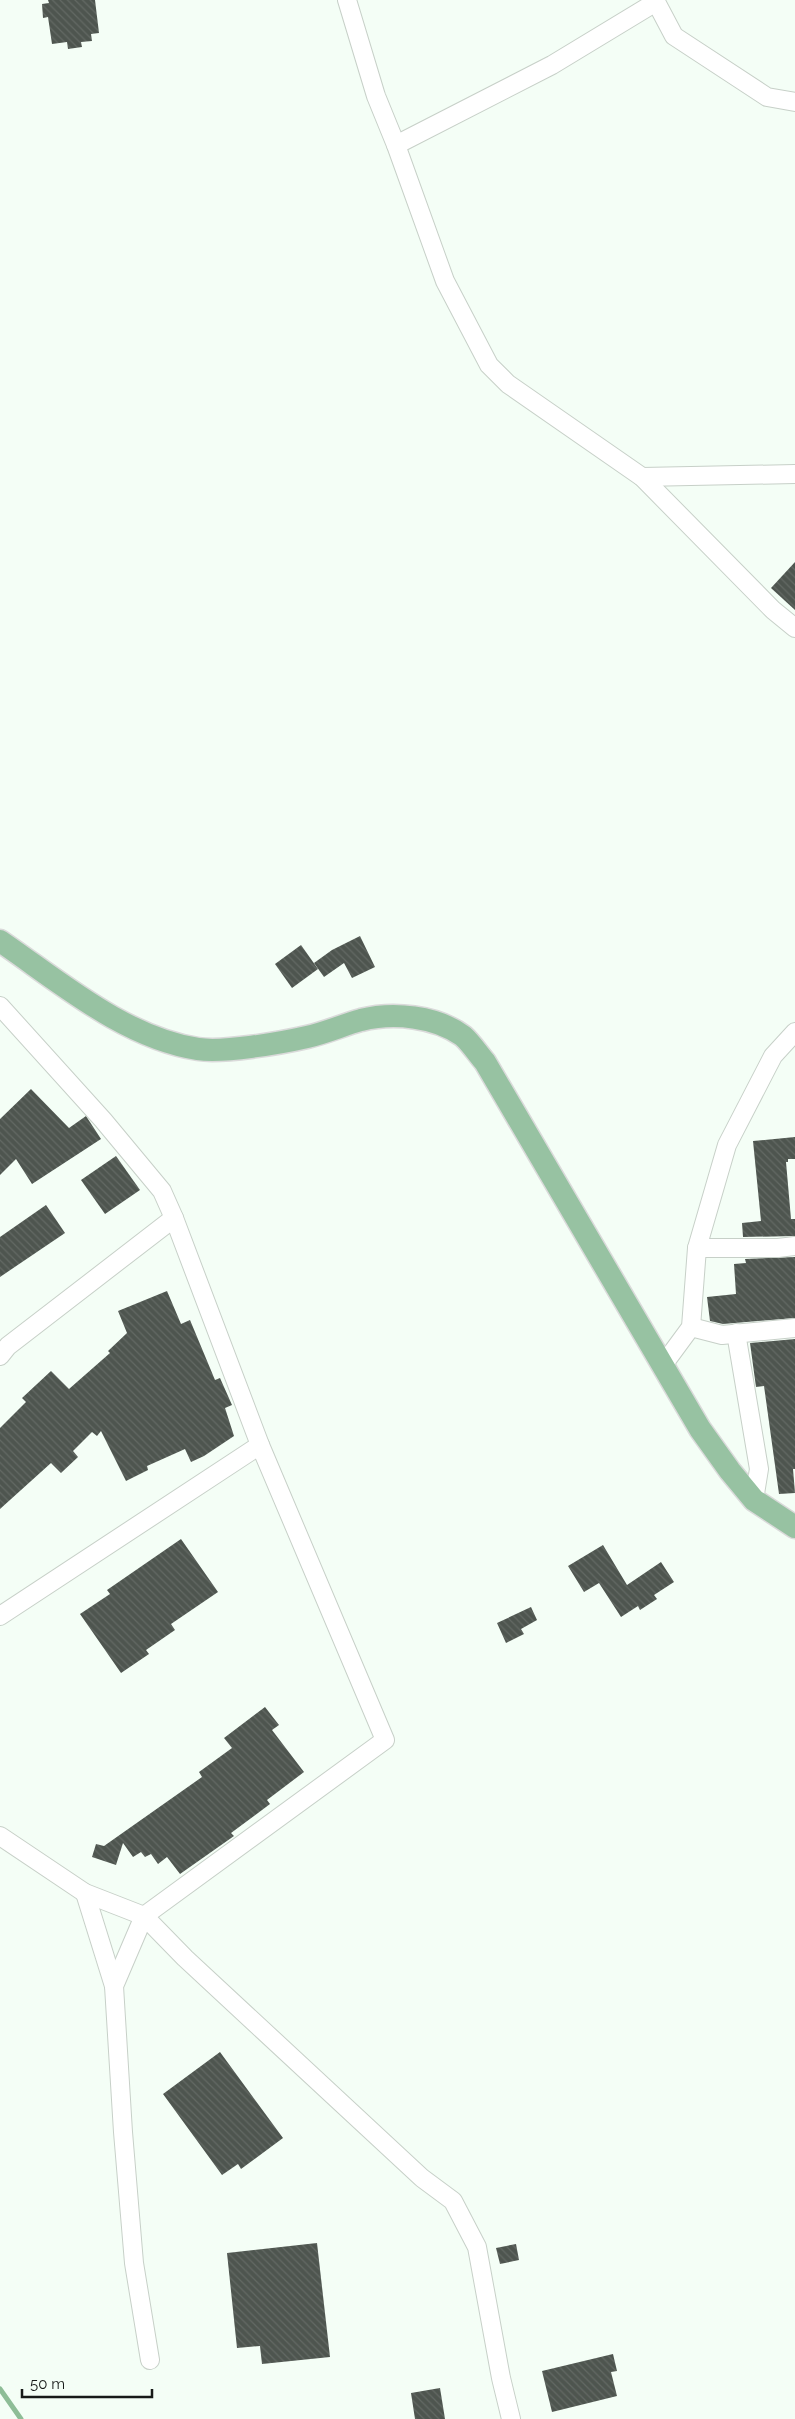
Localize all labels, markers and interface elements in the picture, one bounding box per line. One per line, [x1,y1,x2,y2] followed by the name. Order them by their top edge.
[22,2366,152,2398] scale bar
[30,2375,65,2393] text: 50 m

